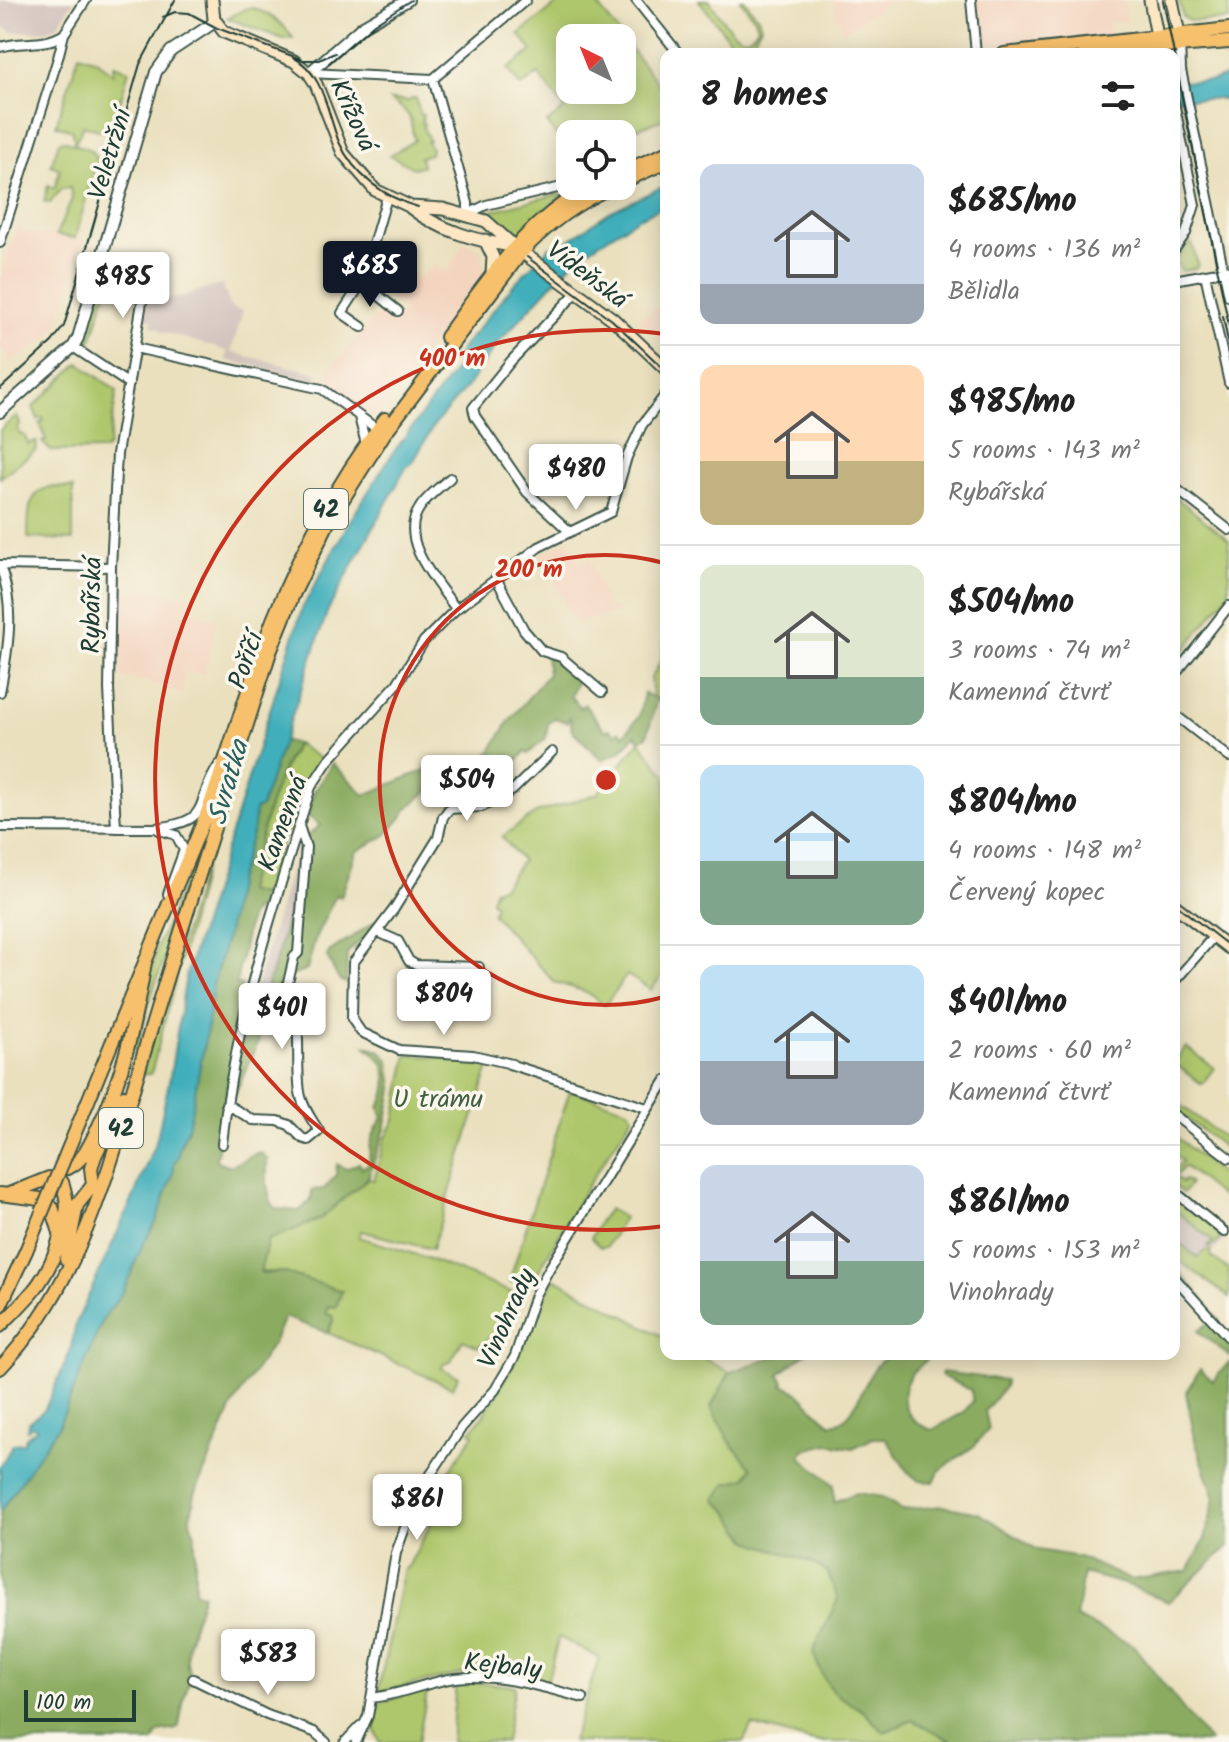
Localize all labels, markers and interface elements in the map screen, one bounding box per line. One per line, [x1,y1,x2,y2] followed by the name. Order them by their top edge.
[556,24,636,104] north arrow
[556,24,636,200] map controls
[700,69,828,123] text: 8 homes
[317,72,388,162] street label: Křížová
[1096,74,1140,118] icon: filters
[77,100,146,205] street label: Veletržní
[556,120,636,200] button: locate
[948,175,1077,229] text: $685/mo
[764,196,860,292] icon: home
[948,229,1140,271] text: 4 rooms · 136 m²
[537,231,639,322] street label: Vídeňská
[323,241,417,309] pin: $685
[341,246,399,288] text: $685
[76,252,170,320] pin: $985
[94,257,152,299] text: $985
[948,271,1020,313] text: Bělidla
[419,340,485,379] text: 400 m
[948,376,1076,430] text: $985/mo
[764,397,860,493] icon: home
[948,430,1140,472] text: 5 rooms · 143 m²
[529,444,623,512] pin: $480
[547,449,605,491] text: $480
[948,472,1045,514] text: Rybářská
[304,489,348,529] road number: 42
[495,551,563,590] text: 200 m
[71,553,115,654] street label: Rybářská
[948,576,1074,630] text: $504/mo
[764,597,860,693] icon: home
[218,623,277,695] street label: Poříčí
[948,630,1130,672] text: 3 rooms · 74 m²
[948,672,1111,714] text: Kamenná čtvrť
[196,733,263,830] water label: Svratka
[420,755,514,823] pin: $504
[439,760,495,802] text: $504
[592,766,620,794] centre of rings
[247,767,322,878] street label: Kamenná
[948,776,1077,830] text: $804/mo
[764,797,860,893] icon: home
[948,830,1141,872] text: 4 rooms · 148 m²
[948,872,1105,914] text: Červený kopec
[397,969,491,1037] pin: $804
[415,974,473,1016] text: $804
[948,976,1067,1030] text: $401/mo
[235,983,329,1051] pin: $401
[257,988,307,1030] text: $401
[764,997,860,1093] icon: home
[948,1030,1131,1072] text: 2 rooms · 60 m²
[948,1072,1111,1114] text: Kamenná čtvrť
[393,1079,484,1121] park label: U trámu
[99,1108,143,1148] road number: 42
[948,1176,1070,1230] text: $861/mo
[764,1197,860,1293] icon: home
[948,1230,1139,1272] text: 5 rooms · 153 m²
[467,1261,549,1376] street label: Vinohrady
[948,1272,1054,1314] text: Vinohrady
[370,1474,464,1542] pin: $861
[391,1479,443,1521] text: $861
[221,1629,315,1697] pin: $583
[239,1634,297,1676] text: $583
[462,1642,545,1692] street label: Kejbaly
[24,1686,136,1722] scale bar
[36,1686,91,1721] text: 100 m

